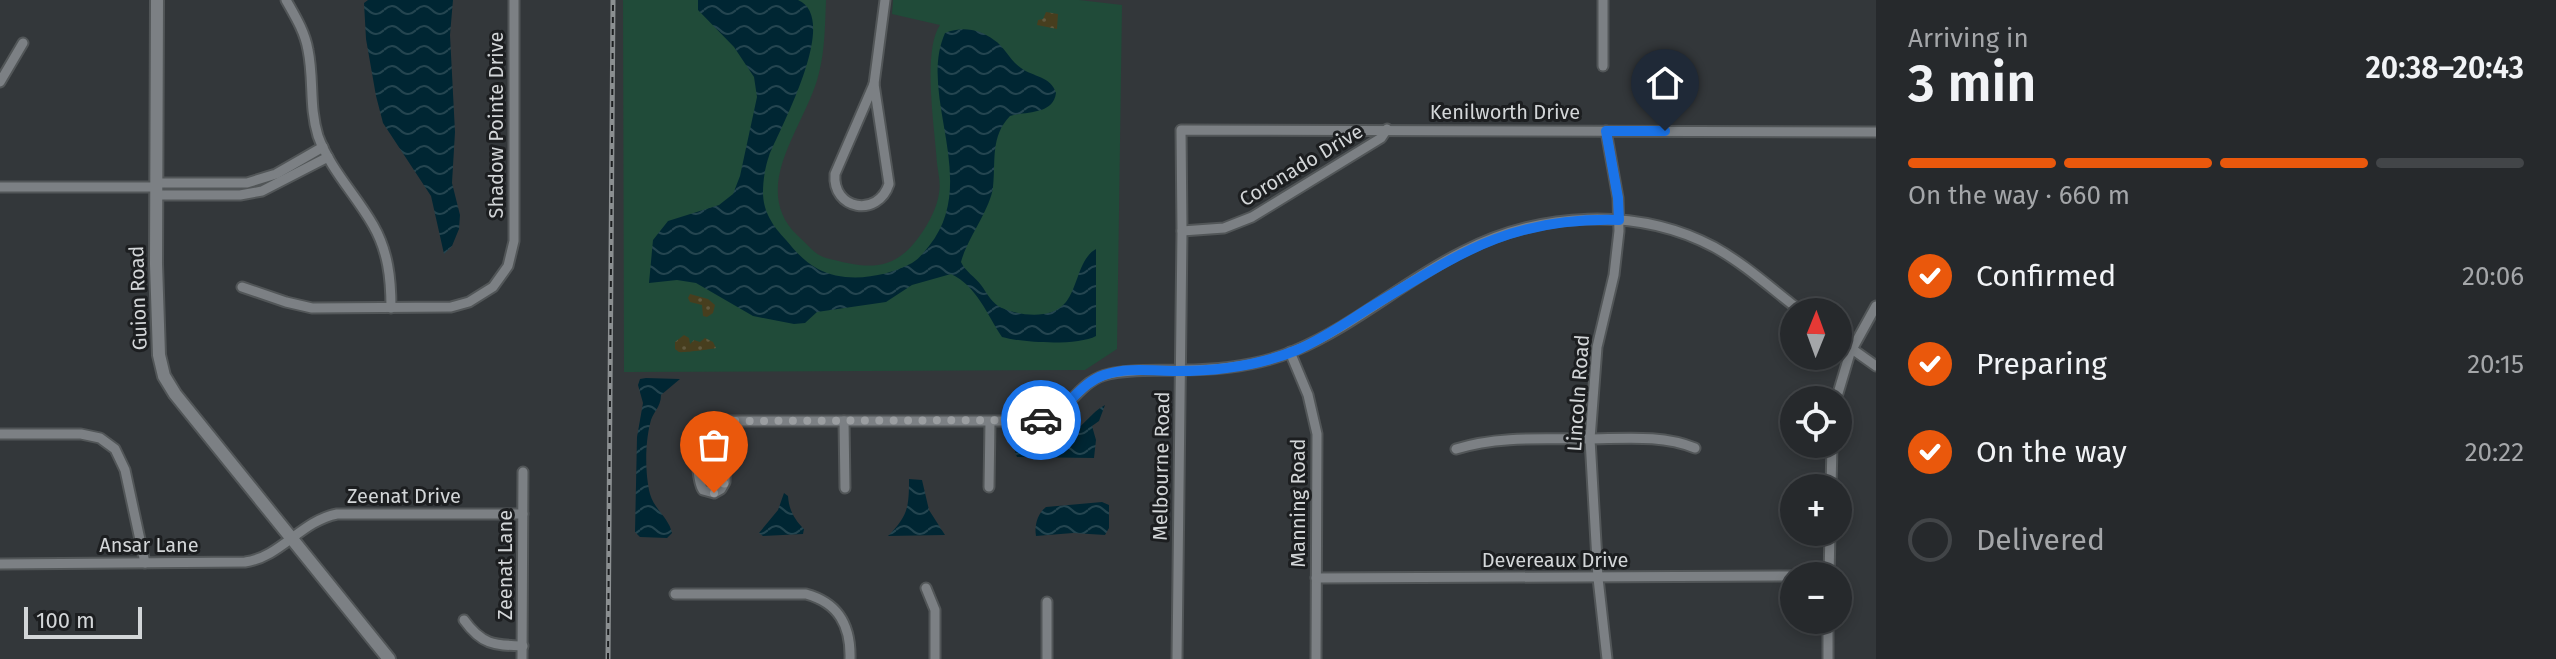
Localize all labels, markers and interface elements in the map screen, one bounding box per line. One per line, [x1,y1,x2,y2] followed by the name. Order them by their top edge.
[1908,23,2029,54] text: Arriving in
[484,32,508,218] street label: Shadow Pointe Drive
[1631,49,1699,131] pin
[2365,50,2524,86] text: 20:38–20:43
[1908,52,2036,115] text: 3 min
[1643,61,1687,105] icon: home
[1430,100,1580,124] street label: Kenilworth Drive
[1235,119,1367,211] street label: Coronado Drive
[1908,180,2130,211] text: On the way · 660 m
[124,245,152,351] street label: Guion Road
[1908,254,1952,298] icon: check
[1976,258,2116,294] text: Confirmed
[2462,261,2524,292] text: 20:06
[1780,298,1852,370] north arrow
[1780,298,1852,634] map controls
[1562,334,1594,452] street label: Lincoln Road
[1908,342,1952,386] icon: check
[1976,346,2107,382] text: Preparing
[2467,349,2524,380] text: 20:15
[1001,380,1081,460] courier
[1780,386,1852,458] button: locate
[1148,391,1174,541] street label: Melbourne Road
[1019,398,1063,442] icon: car
[680,411,748,493] pin
[692,423,736,467] icon: bag
[1908,430,1952,474] icon: check
[1976,434,2127,470] text: On the way
[2465,437,2524,468] text: 20:22
[1286,438,1310,568] street label: Manning Road
[1780,474,1852,546] button: +
[347,484,461,508] street label: Zeenat Drive
[493,510,517,620] street label: Zeenat Lane
[1976,522,2105,558] text: Delivered
[99,533,199,557] street label: Ansar Lane
[1482,548,1628,572] street label: Devereaux Drive
[1780,562,1852,634] button: −
[24,603,142,639] scale bar
[36,607,95,634] text: 100 m

